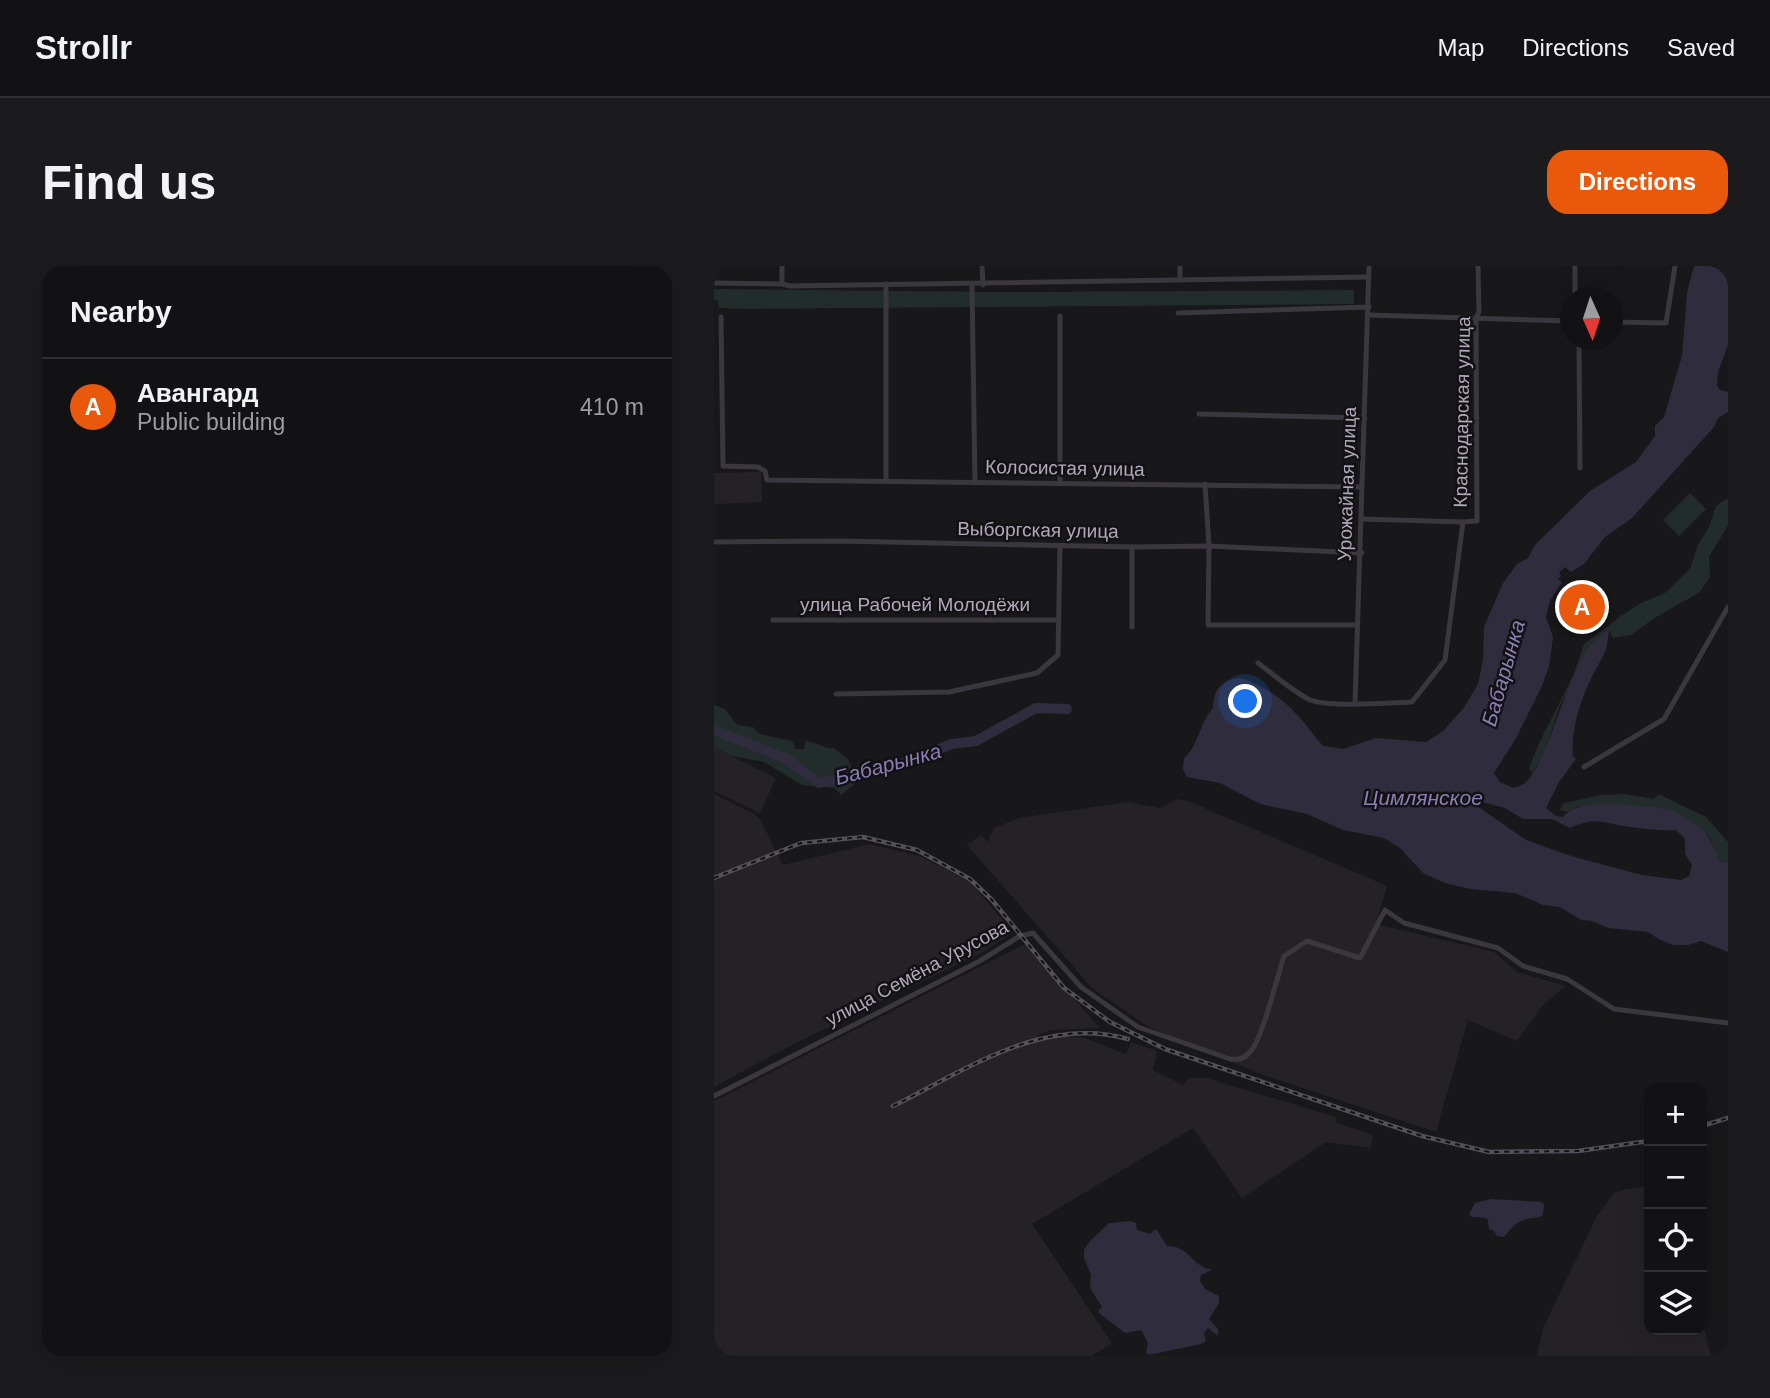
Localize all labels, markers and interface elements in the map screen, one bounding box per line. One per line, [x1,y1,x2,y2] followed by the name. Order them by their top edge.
[35,29,132,66] text: Strollr
[1438,34,1484,61] text: Map
[1522,34,1629,61] text: Directions
[1667,34,1735,61] text: Saved
[1547,150,1728,214] button: Directions
[42,155,216,209] text: Find us
[1560,287,1623,350] north arrow
[70,295,172,328] text: Nearby
[1450,316,1474,508] street label: Краснодарская улица
[137,378,259,408] text: Авангард
[85,394,101,420] text: A
[580,394,644,420] text: 410 m
[1334,406,1360,562] street label: Урожайная улица
[137,409,285,435] text: Public building
[985,456,1145,480] street label: Колосистая улица
[957,518,1119,542] street label: Выборгская улица
[1559,581,1605,633] pin: A
[800,594,1030,615] street label: улица Рабочей Молодёжи
[1477,617,1529,729] water label: Бабарынка
[1228,684,1262,718] your location
[832,739,944,789] water label: Бабарынка
[1363,786,1483,809] water label: Цимлянское
[822,916,1012,1030] street label: улица Семёна Урусова
[1644,1083,1707,1335] map controls
[1644,1083,1707,1146] button: +
[1644,1146,1707,1209] button: −
[1644,1209,1707,1272] button: locate
[1644,1272,1707,1335] button: layers

